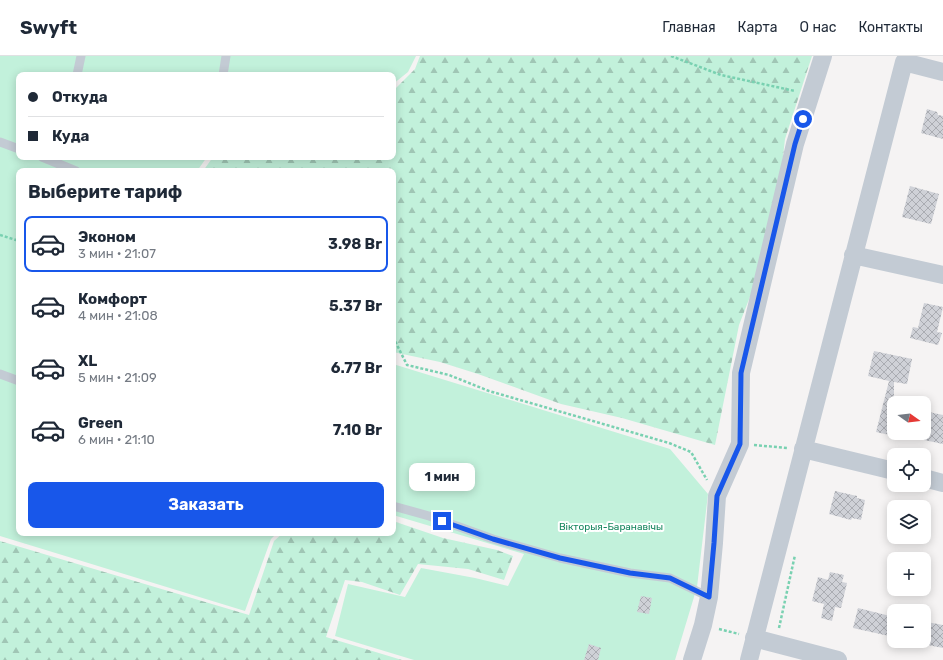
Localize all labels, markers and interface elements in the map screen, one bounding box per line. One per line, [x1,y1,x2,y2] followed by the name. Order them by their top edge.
[20,16,77,39] text: Swyft
[662,19,716,36] text: Главная
[738,19,778,36] text: Карта
[800,19,836,36] text: О нас
[858,19,923,36] text: Контакты
[52,88,108,106] text: Откуда
[794,110,812,128] route start
[52,127,89,145] text: Куда
[28,181,182,203] text: Выберите тариф
[30,226,66,262] icon: car
[78,228,136,246] text: Эконом
[328,235,382,253] text: 3.98 Br
[78,246,156,261] text: 3 мин · 21:07
[30,288,66,324] icon: car
[78,290,147,308] text: Комфорт
[329,297,382,315] text: 5.37 Br
[78,308,158,323] text: 4 мин · 21:08
[30,350,66,386] icon: car
[78,352,97,370] text: XL
[331,359,382,377] text: 6.77 Br
[78,370,157,385] text: 5 мин · 21:09
[887,396,931,440] north arrow
[887,396,931,648] map controls
[30,412,66,448] icon: car
[78,414,123,432] text: Green
[333,421,382,439] text: 7.10 Br
[78,432,155,447] text: 6 мин · 21:10
[887,448,931,492] button: locate
[409,463,475,491] callout: 1 мин
[424,469,460,484] text: 1 мин
[28,482,384,528] button: Заказать
[887,500,931,544] button: layers
[433,512,451,530] route end
[559,521,663,533] park label: Вікторыя-Баранавічы
[887,552,931,596] button: +
[887,604,931,648] button: −

